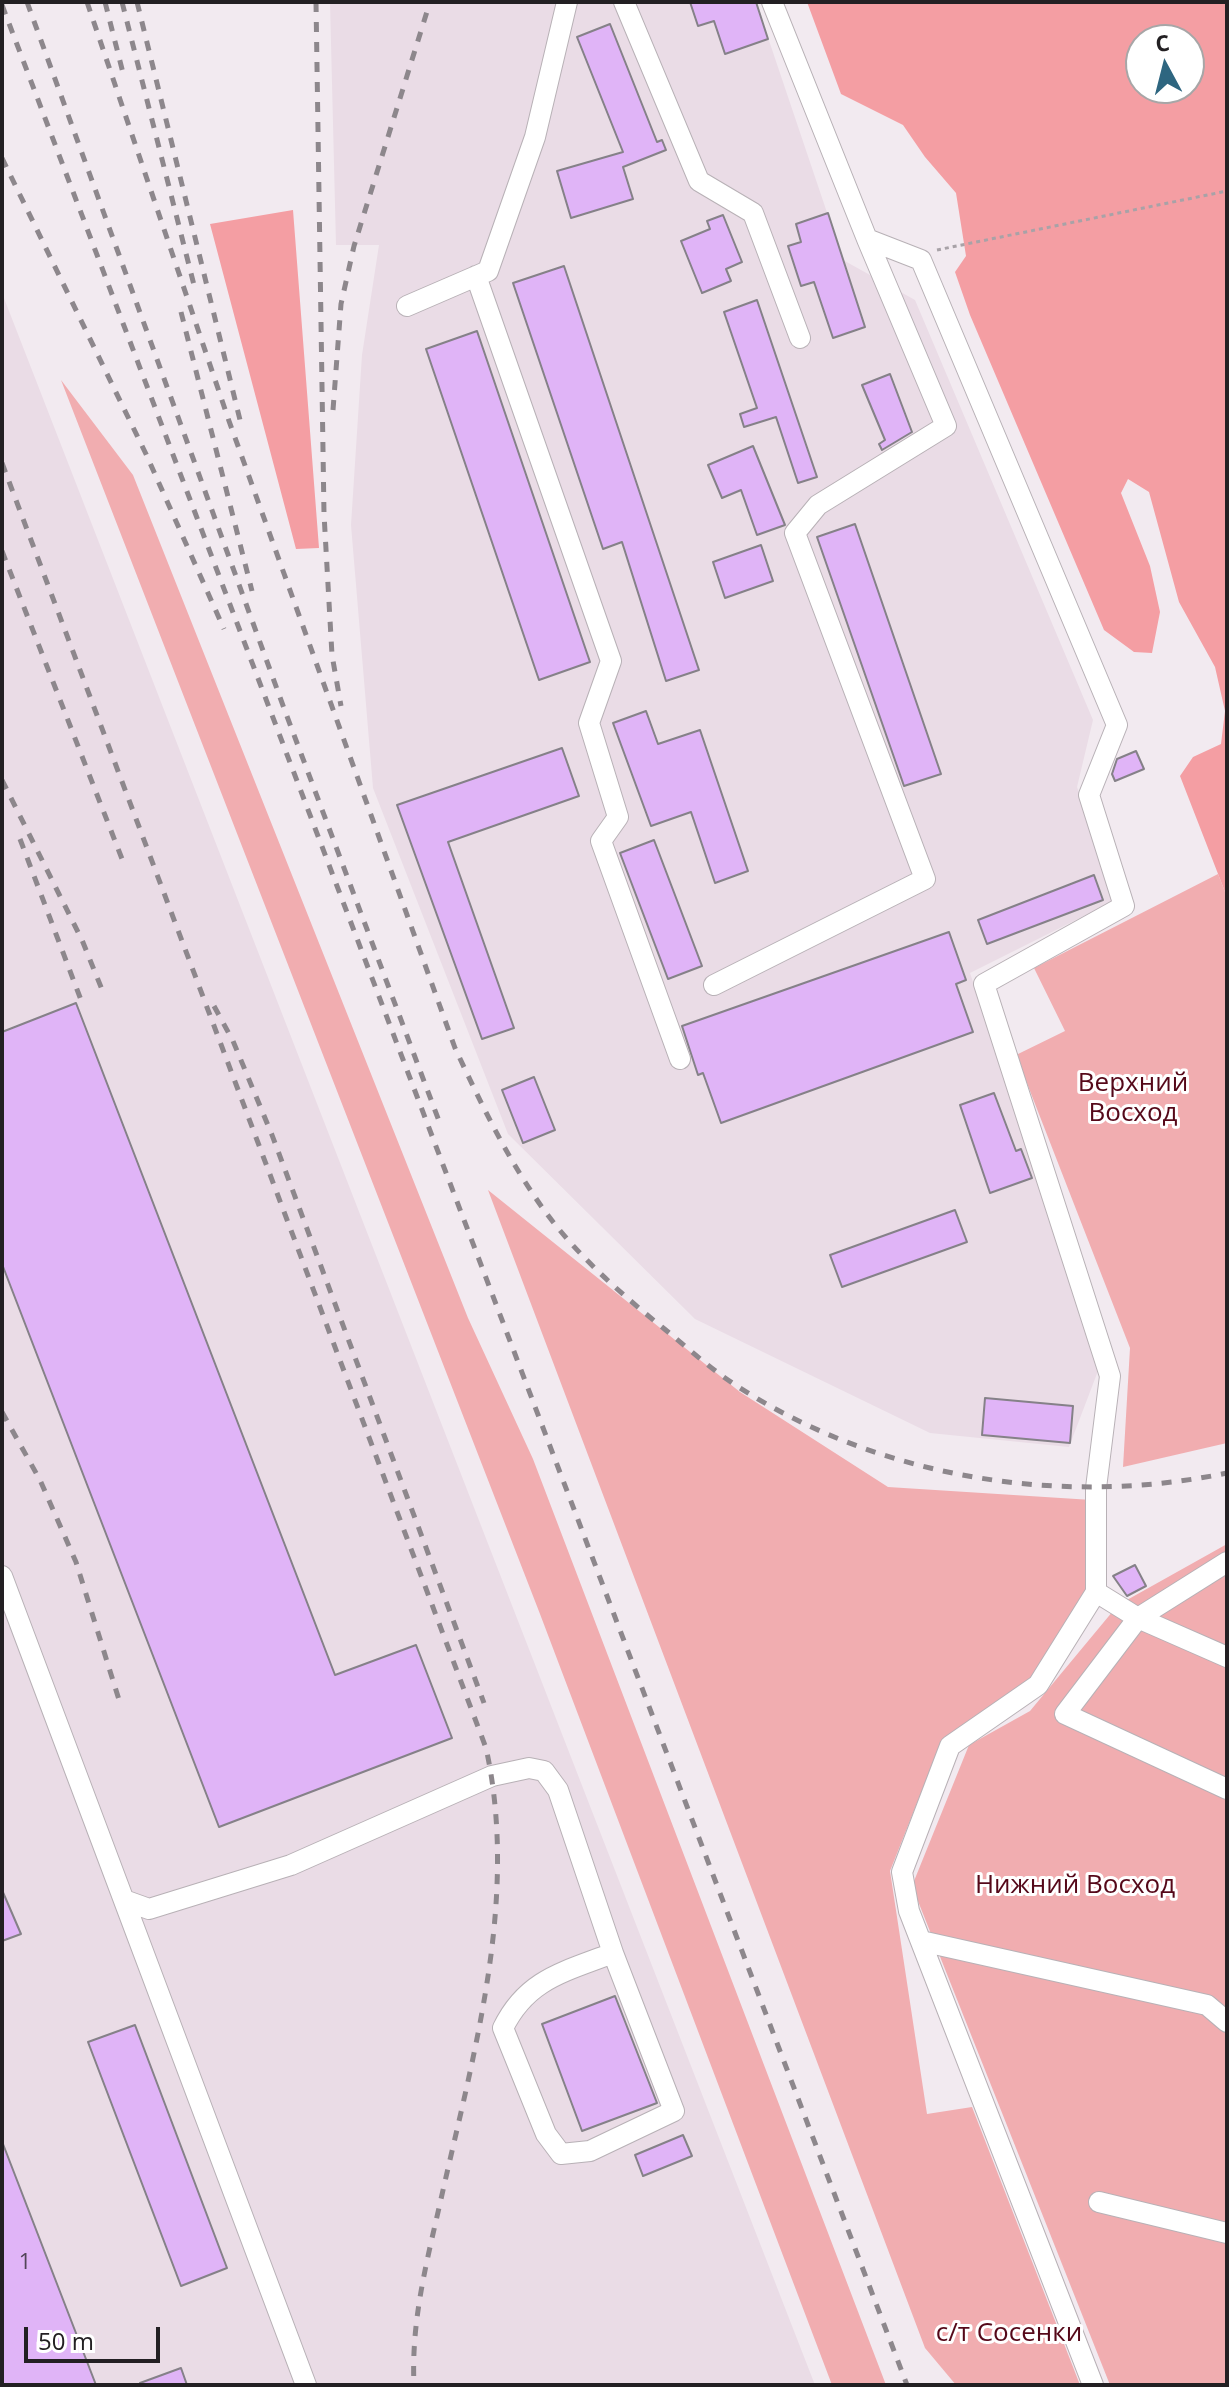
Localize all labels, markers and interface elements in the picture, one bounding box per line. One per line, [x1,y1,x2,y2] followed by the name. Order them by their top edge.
[1125,24,1205,104] north arrow
[1154,26,1171,58] text: С
[1078,1068,1188,1130] park label: Верхний Восход
[975,1870,1175,1902] park label: Нижний Восход
[19,2250,31,2276] house number: 1
[28,2311,164,2361] scale bar
[936,2318,1082,2350] park label: с/т Сосенки
[38,2324,94,2357] text: 50 m

